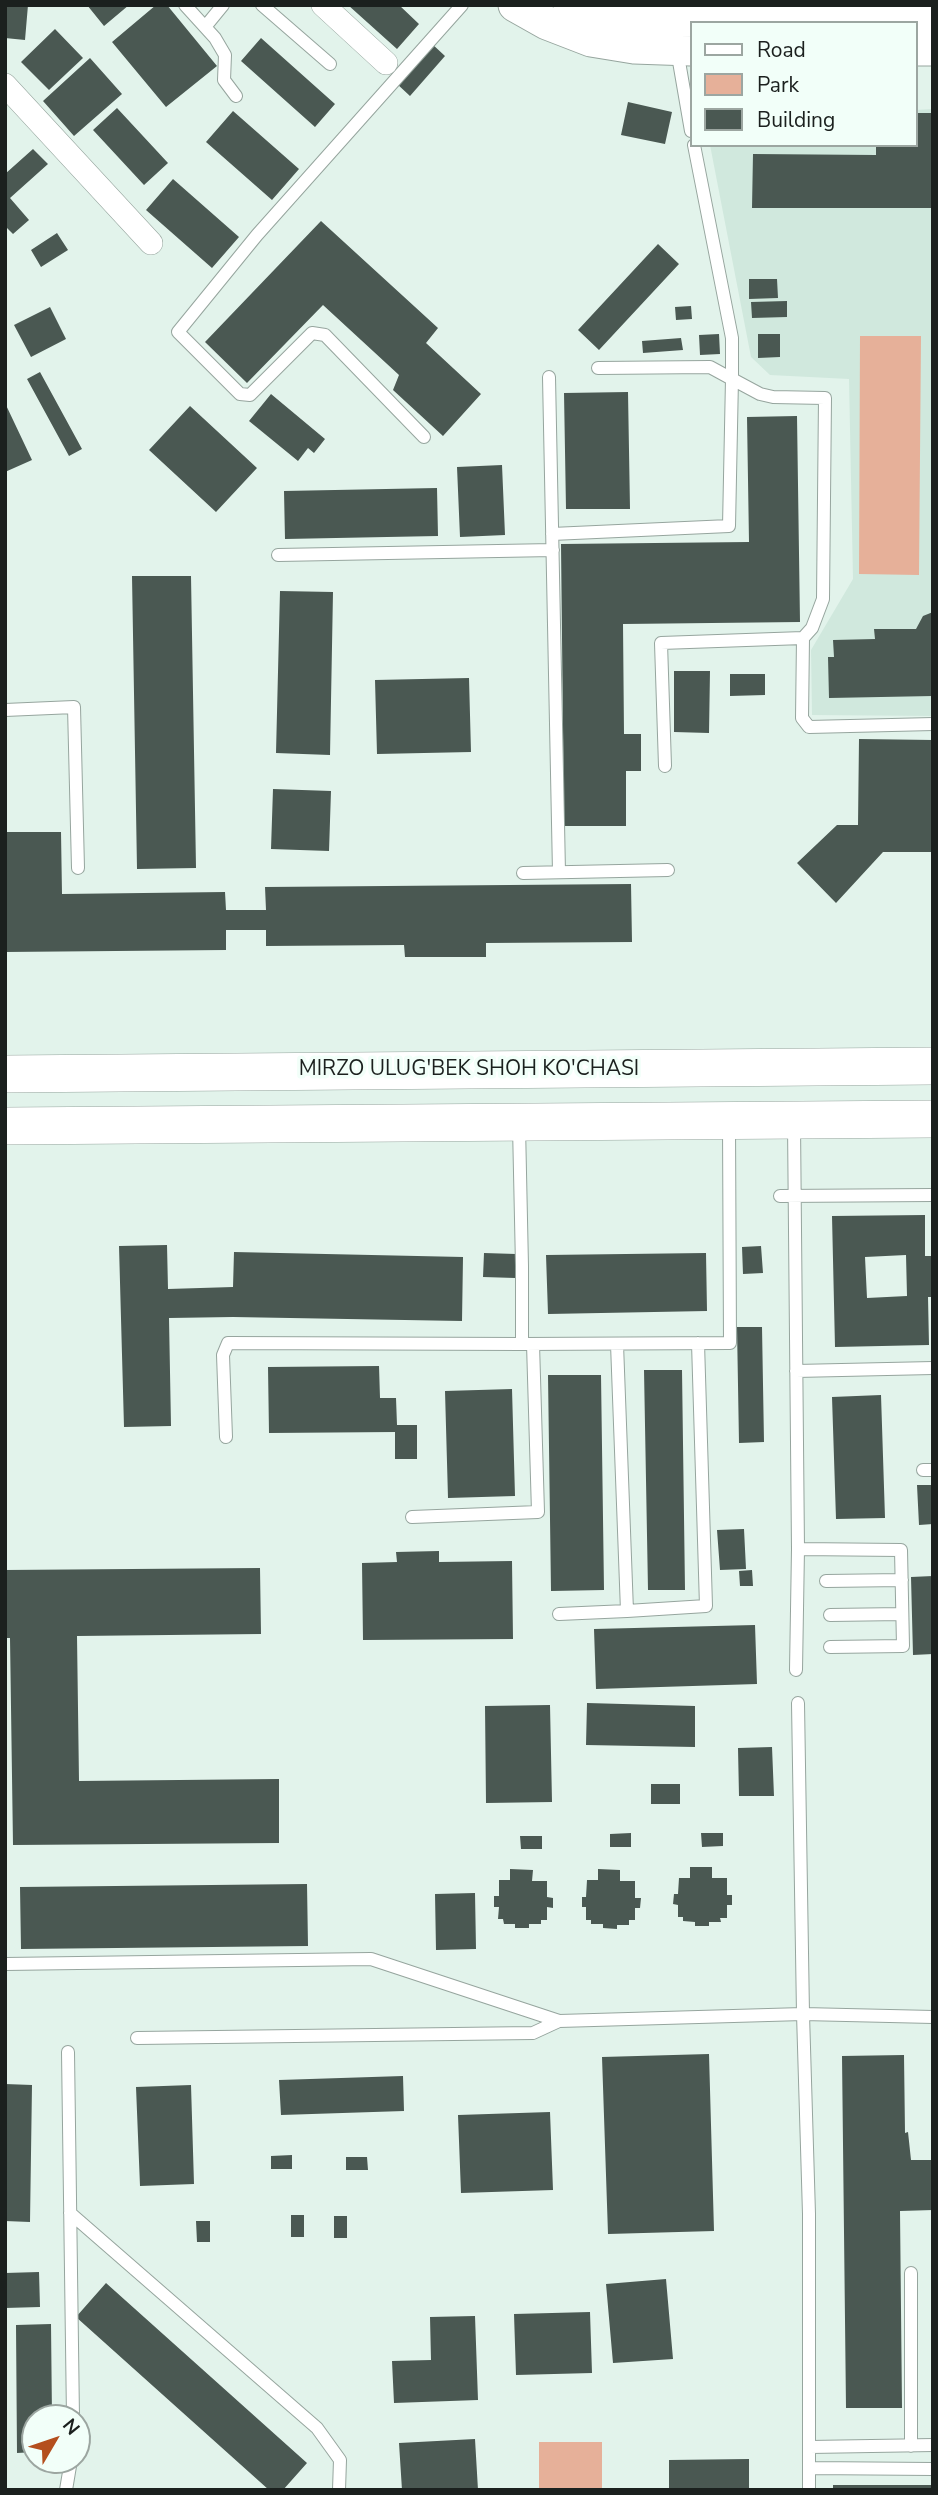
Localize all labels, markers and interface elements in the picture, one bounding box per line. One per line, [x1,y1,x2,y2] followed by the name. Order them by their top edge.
[690,21,917,147] legend
[757,36,806,64] text: Road
[757,71,799,99] text: Park
[757,106,835,134] text: Building
[299,1057,639,1083] street label: MIRZO ULUG'BEK SHOH KO'CHASI
[21,2404,91,2474] north arrow
[56,2413,85,2441] text: N

